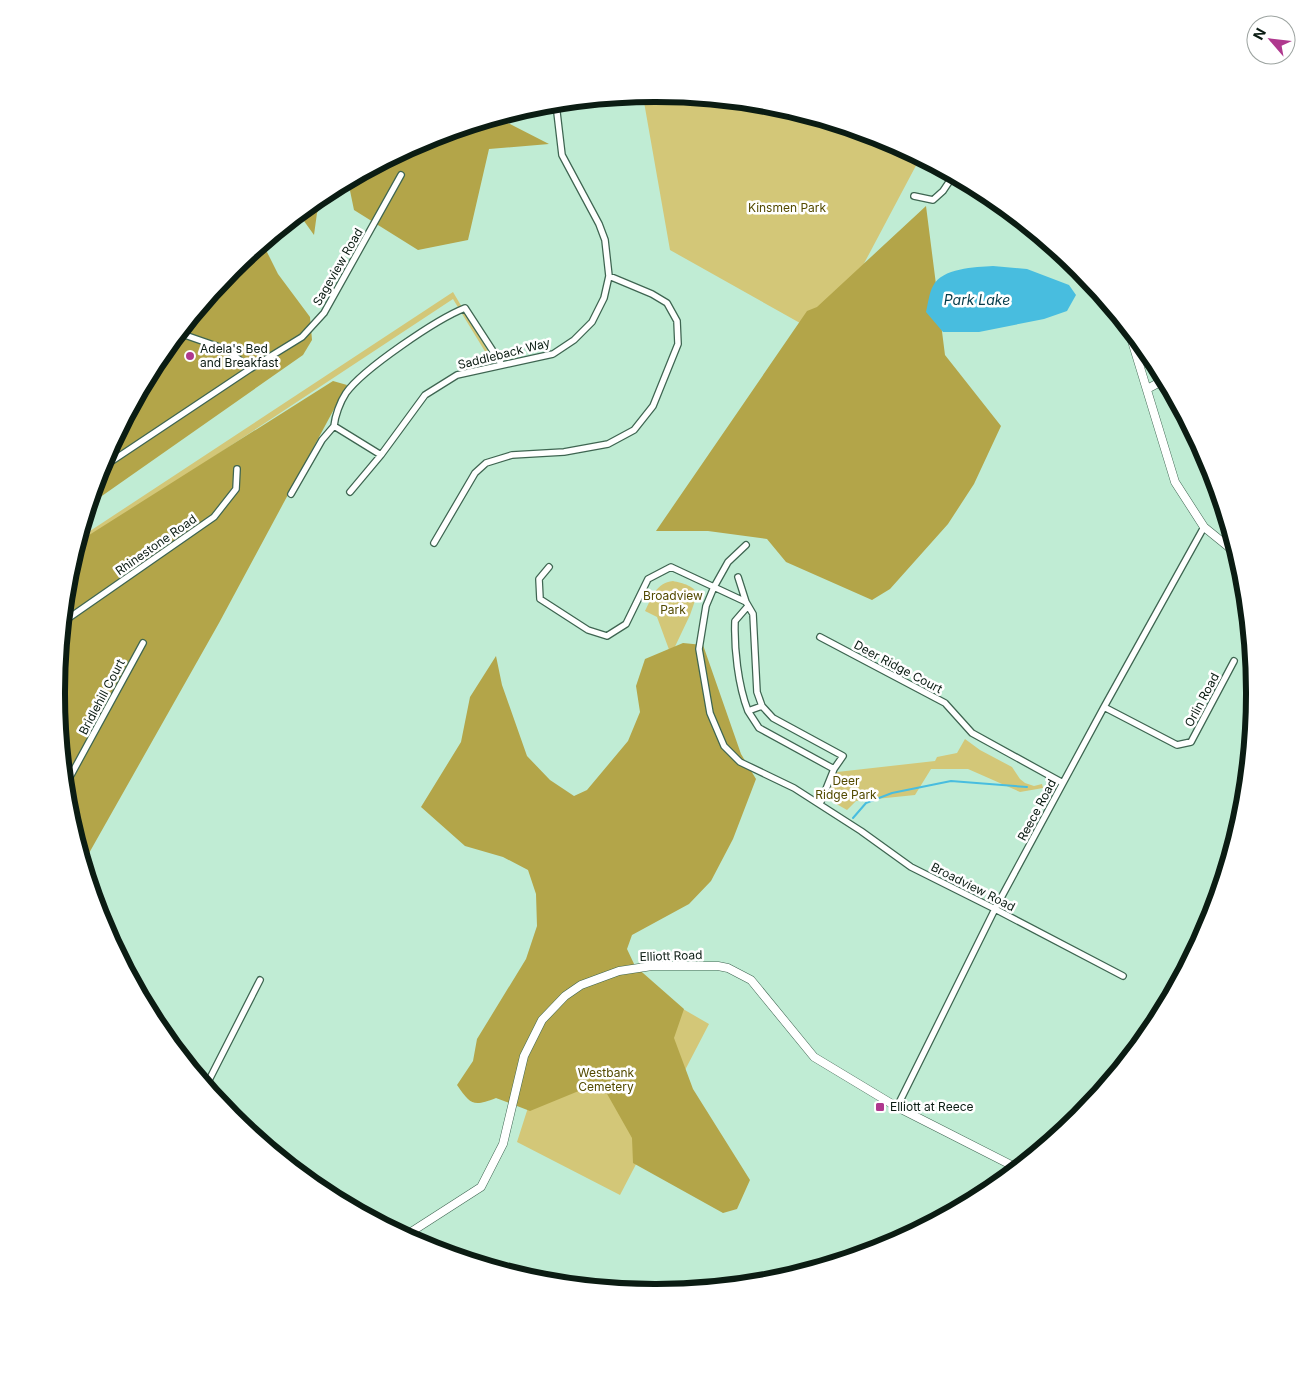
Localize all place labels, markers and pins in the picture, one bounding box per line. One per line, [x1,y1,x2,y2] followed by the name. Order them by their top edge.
[200,341,278,370] place label: Adela's Bed and Breakfast
[184,350,196,362] marker: Adela's Bed and Breakfast
[890,1099,974,1114] place label: Elliott at Reece
[874,1101,886,1113] marker: Elliott at Reece

